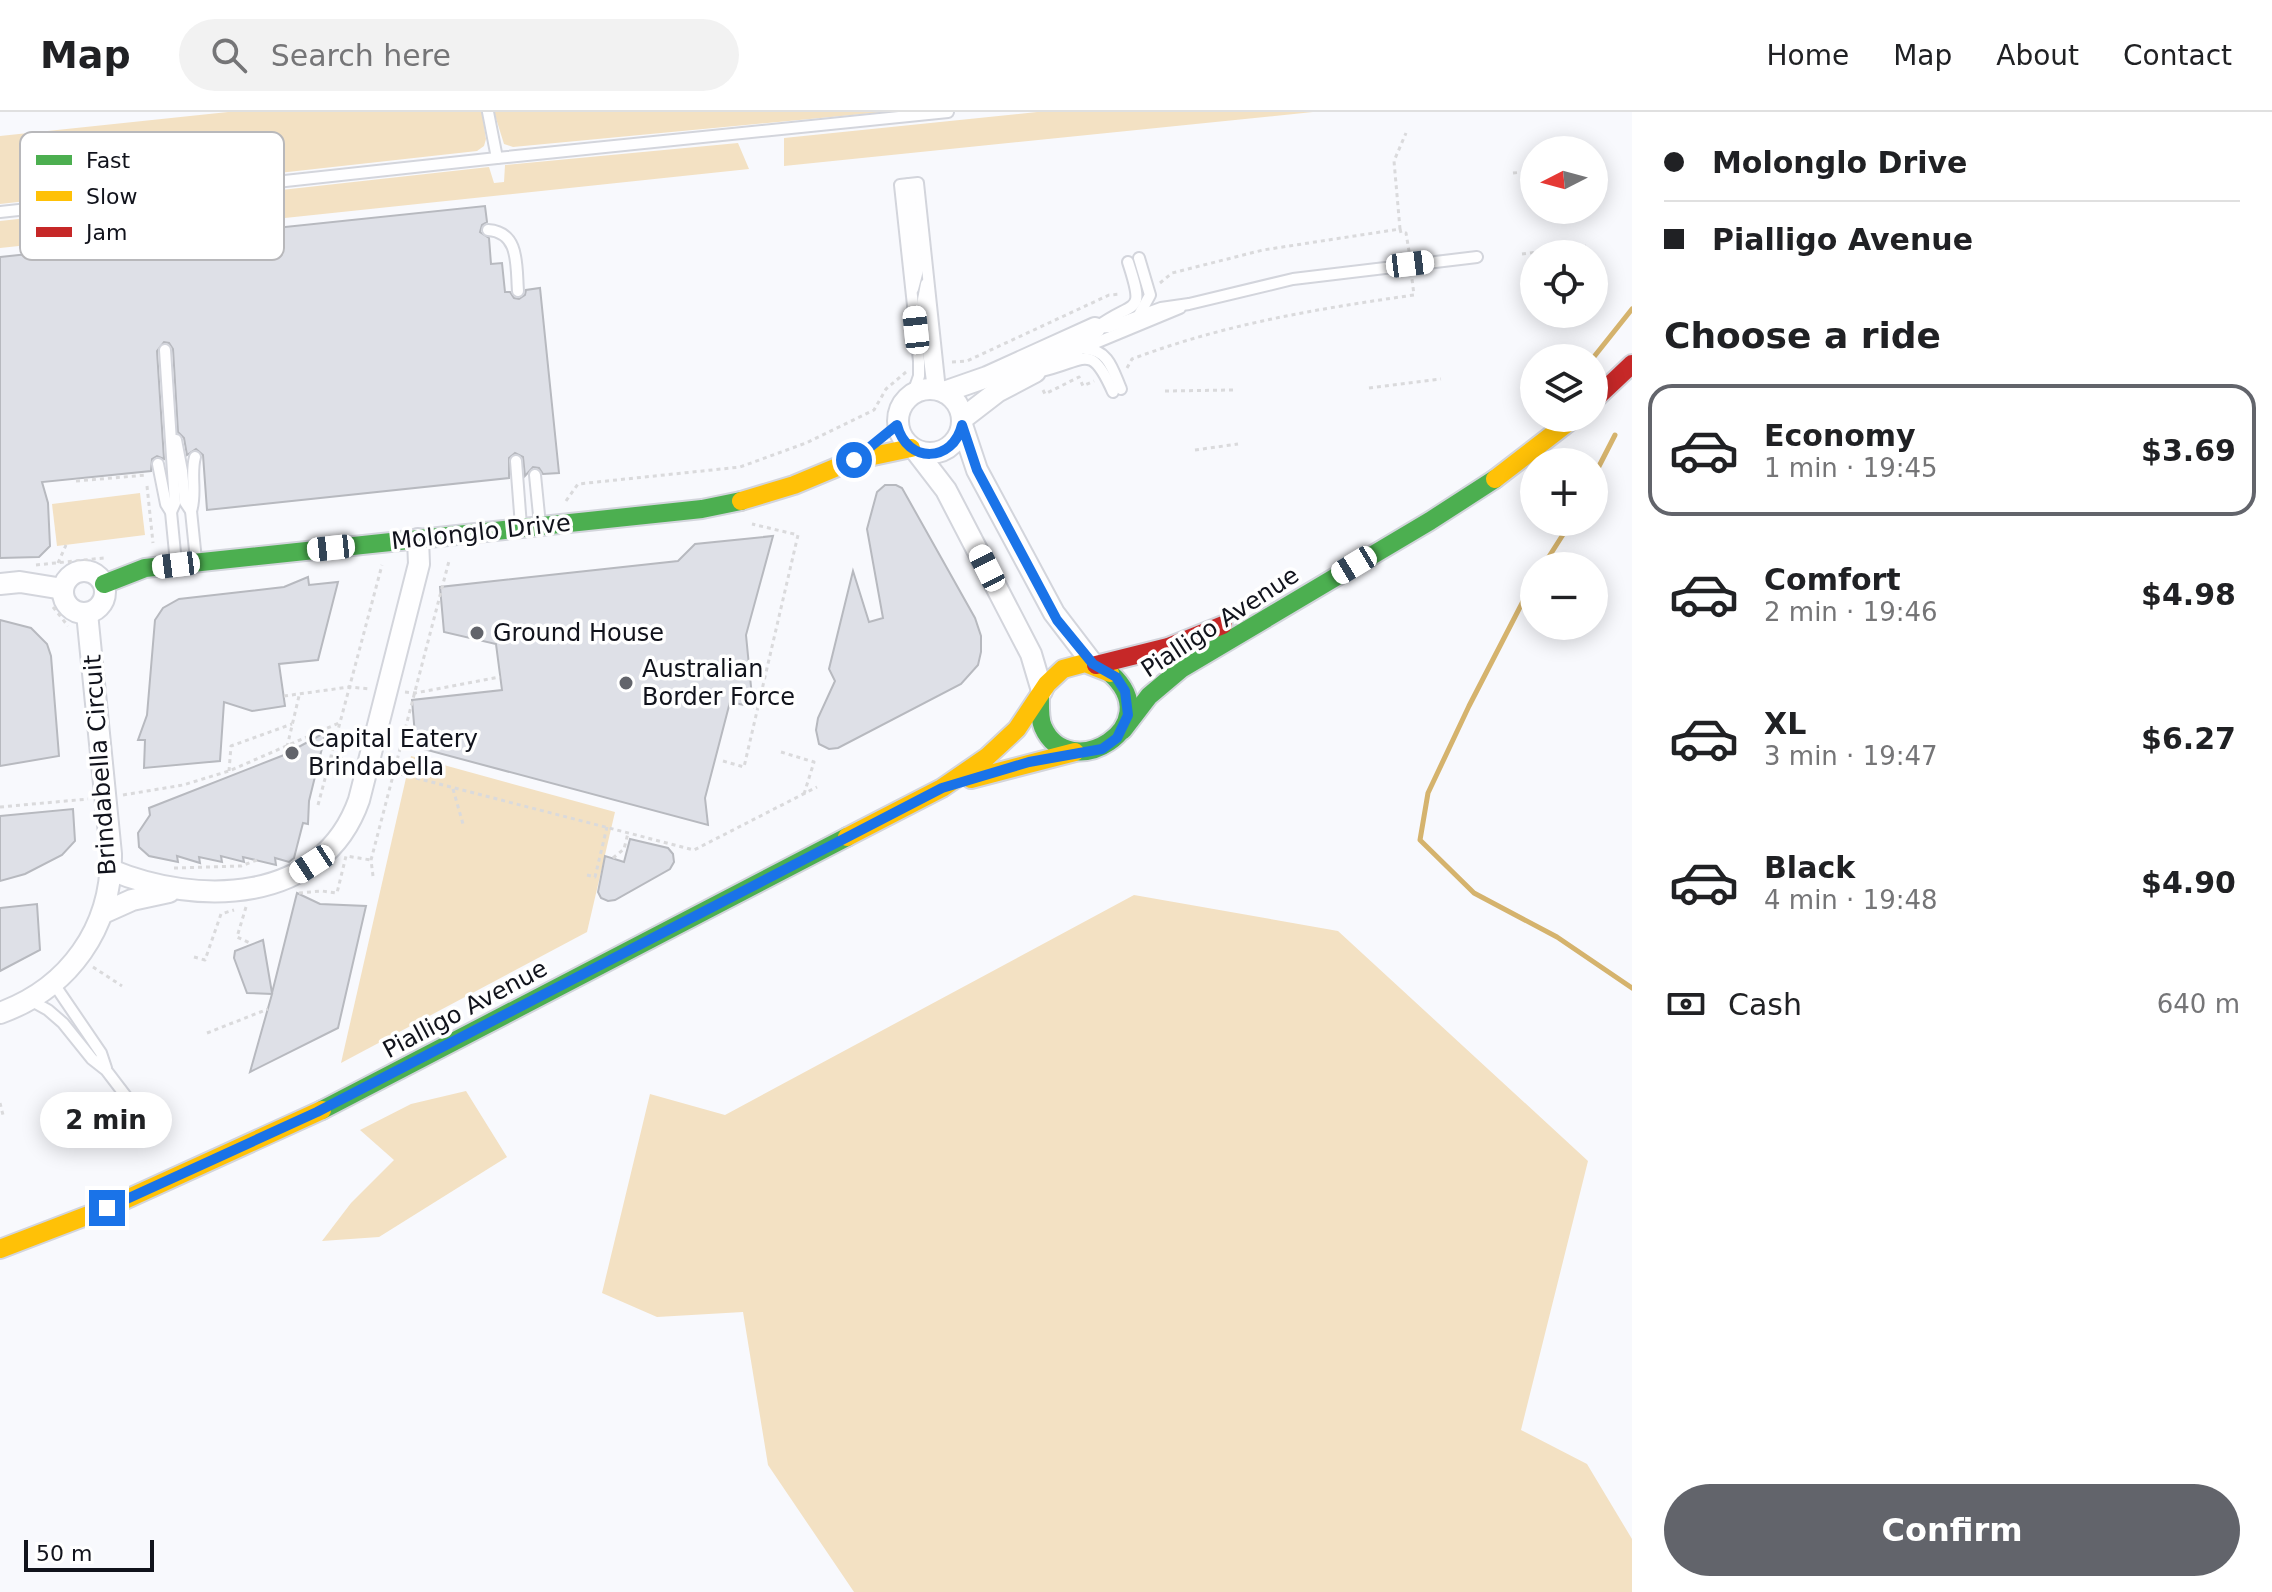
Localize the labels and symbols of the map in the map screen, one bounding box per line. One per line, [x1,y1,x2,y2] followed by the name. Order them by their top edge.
[20,132,284,260] legend
[1520,136,1608,224] north arrow
[86,148,131,173] text: Fast
[86,184,138,209] text: Slow
[84,220,127,245] text: Jam
[1385,249,1435,279] car
[902,305,930,355] car
[836,442,872,478] route start
[390,509,572,555] street label: Molonglo Drive
[306,534,356,562] car
[965,541,1009,595] car
[1327,542,1381,588] car
[151,550,201,580] car
[1136,561,1304,683] street label: Pialligo Avenue
[493,619,664,647] place label: Ground House
[468,624,486,642] marker: Ground House
[78,654,122,876] street label: Brindabella Circuit
[642,655,795,711] place label: Australian Border Force
[617,674,635,692] marker: Australian Border Force
[308,725,478,781] place label: Capital Eatery Brindabella
[283,744,301,762] marker: Capital Eatery Brindabella
[285,841,339,887] car
[378,954,552,1064] street label: Pialligo Avenue
[41,1092,173,1148] callout: 2 min
[89,1190,125,1226] route end
[24,1536,154,1572] scale bar

